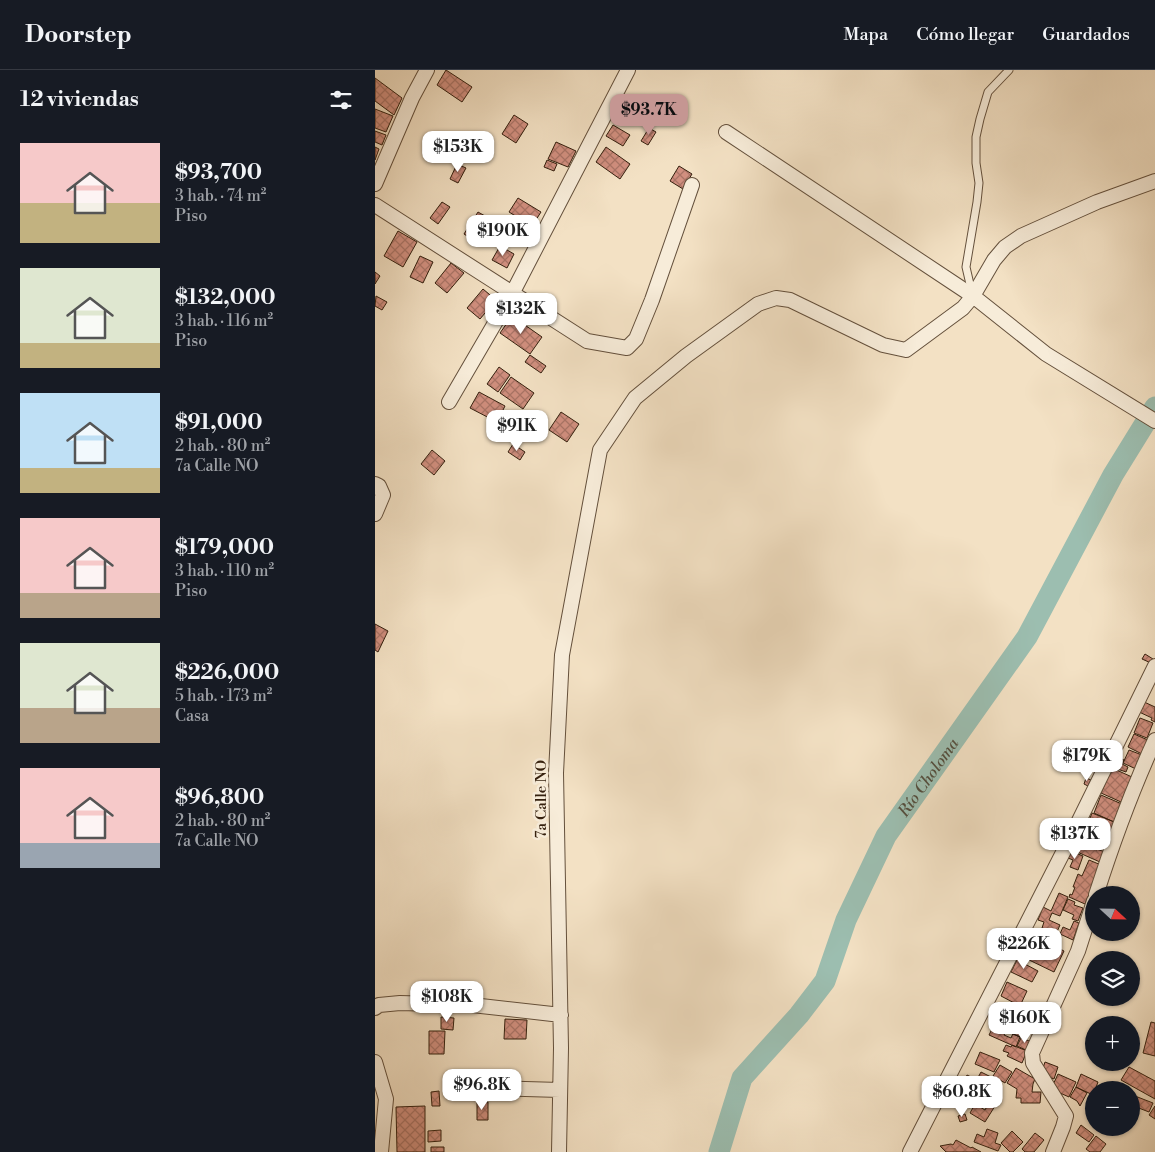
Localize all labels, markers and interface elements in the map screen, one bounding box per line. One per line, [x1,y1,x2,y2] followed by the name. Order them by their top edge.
[25,20,132,50] text: Doorstep
[844,23,888,46] text: Mapa
[916,23,1014,46] text: Cómo llegar
[1042,23,1130,46] text: Guardados
[327,86,355,114] icon: filters
[20,87,139,113] text: 12 viviendas
[608,93,690,136] pin: $93.7K
[621,100,677,120] text: $93.7K
[423,131,493,173] pin: $153K
[433,137,483,157] text: $153K
[175,160,262,186] text: $93,700
[60,163,120,223] icon: home
[175,186,266,206] text: 3 hab. · 74 m²
[175,206,207,226] text: Piso
[468,214,538,257] pin: $190K
[477,221,529,241] text: $190K
[175,285,276,311] text: $132,000
[60,288,120,348] icon: home
[486,292,556,335] pin: $132K
[496,299,546,319] text: $132K
[175,311,273,331] text: 3 hab. · 116 m²
[175,331,207,351] text: Piso
[175,410,263,436] text: $91,000
[487,410,547,452] pin: $91K
[60,413,120,473] icon: home
[497,416,537,436] text: $91K
[175,436,270,456] text: 2 hab. · 80 m²
[175,456,259,476] text: 7a Calle NO
[175,535,274,561] text: $179,000
[60,538,120,598] icon: home
[175,561,274,581] text: 3 hab. · 110 m²
[175,581,207,601] text: Piso
[175,660,279,686] text: $226,000
[60,663,120,723] icon: home
[175,686,272,706] text: 5 hab. · 173 m²
[175,706,209,726] text: Casa
[893,734,963,822] water label: Río Choloma
[1052,740,1122,782] pin: $179K
[1063,746,1111,766] text: $179K
[532,760,551,838] street label: 7a Calle NO
[175,785,264,811] text: $96,800
[60,788,120,848] icon: home
[175,811,270,831] text: 2 hab. · 80 m²
[1040,818,1110,860] pin: $137K
[1051,824,1099,844] text: $137K
[175,831,259,851] text: 7a Calle NO
[1085,886,1140,941] north arrow
[1085,886,1140,1136] map controls
[989,928,1059,970] pin: $226K
[998,934,1050,954] text: $226K
[1085,951,1140,1006] button: layers
[412,980,482,1023] pin: $108K
[421,987,473,1007] text: $108K
[990,1002,1060,1044] pin: $160K
[999,1008,1051,1028] text: $160K
[1085,1016,1140,1071] button: +
[441,1068,523,1111] pin: $96.8K
[453,1075,511,1095] text: $96.8K
[921,1076,1003,1118] pin: $60.8K
[1085,1081,1140,1136] button: −
[933,1082,991,1102] text: $60.8K

